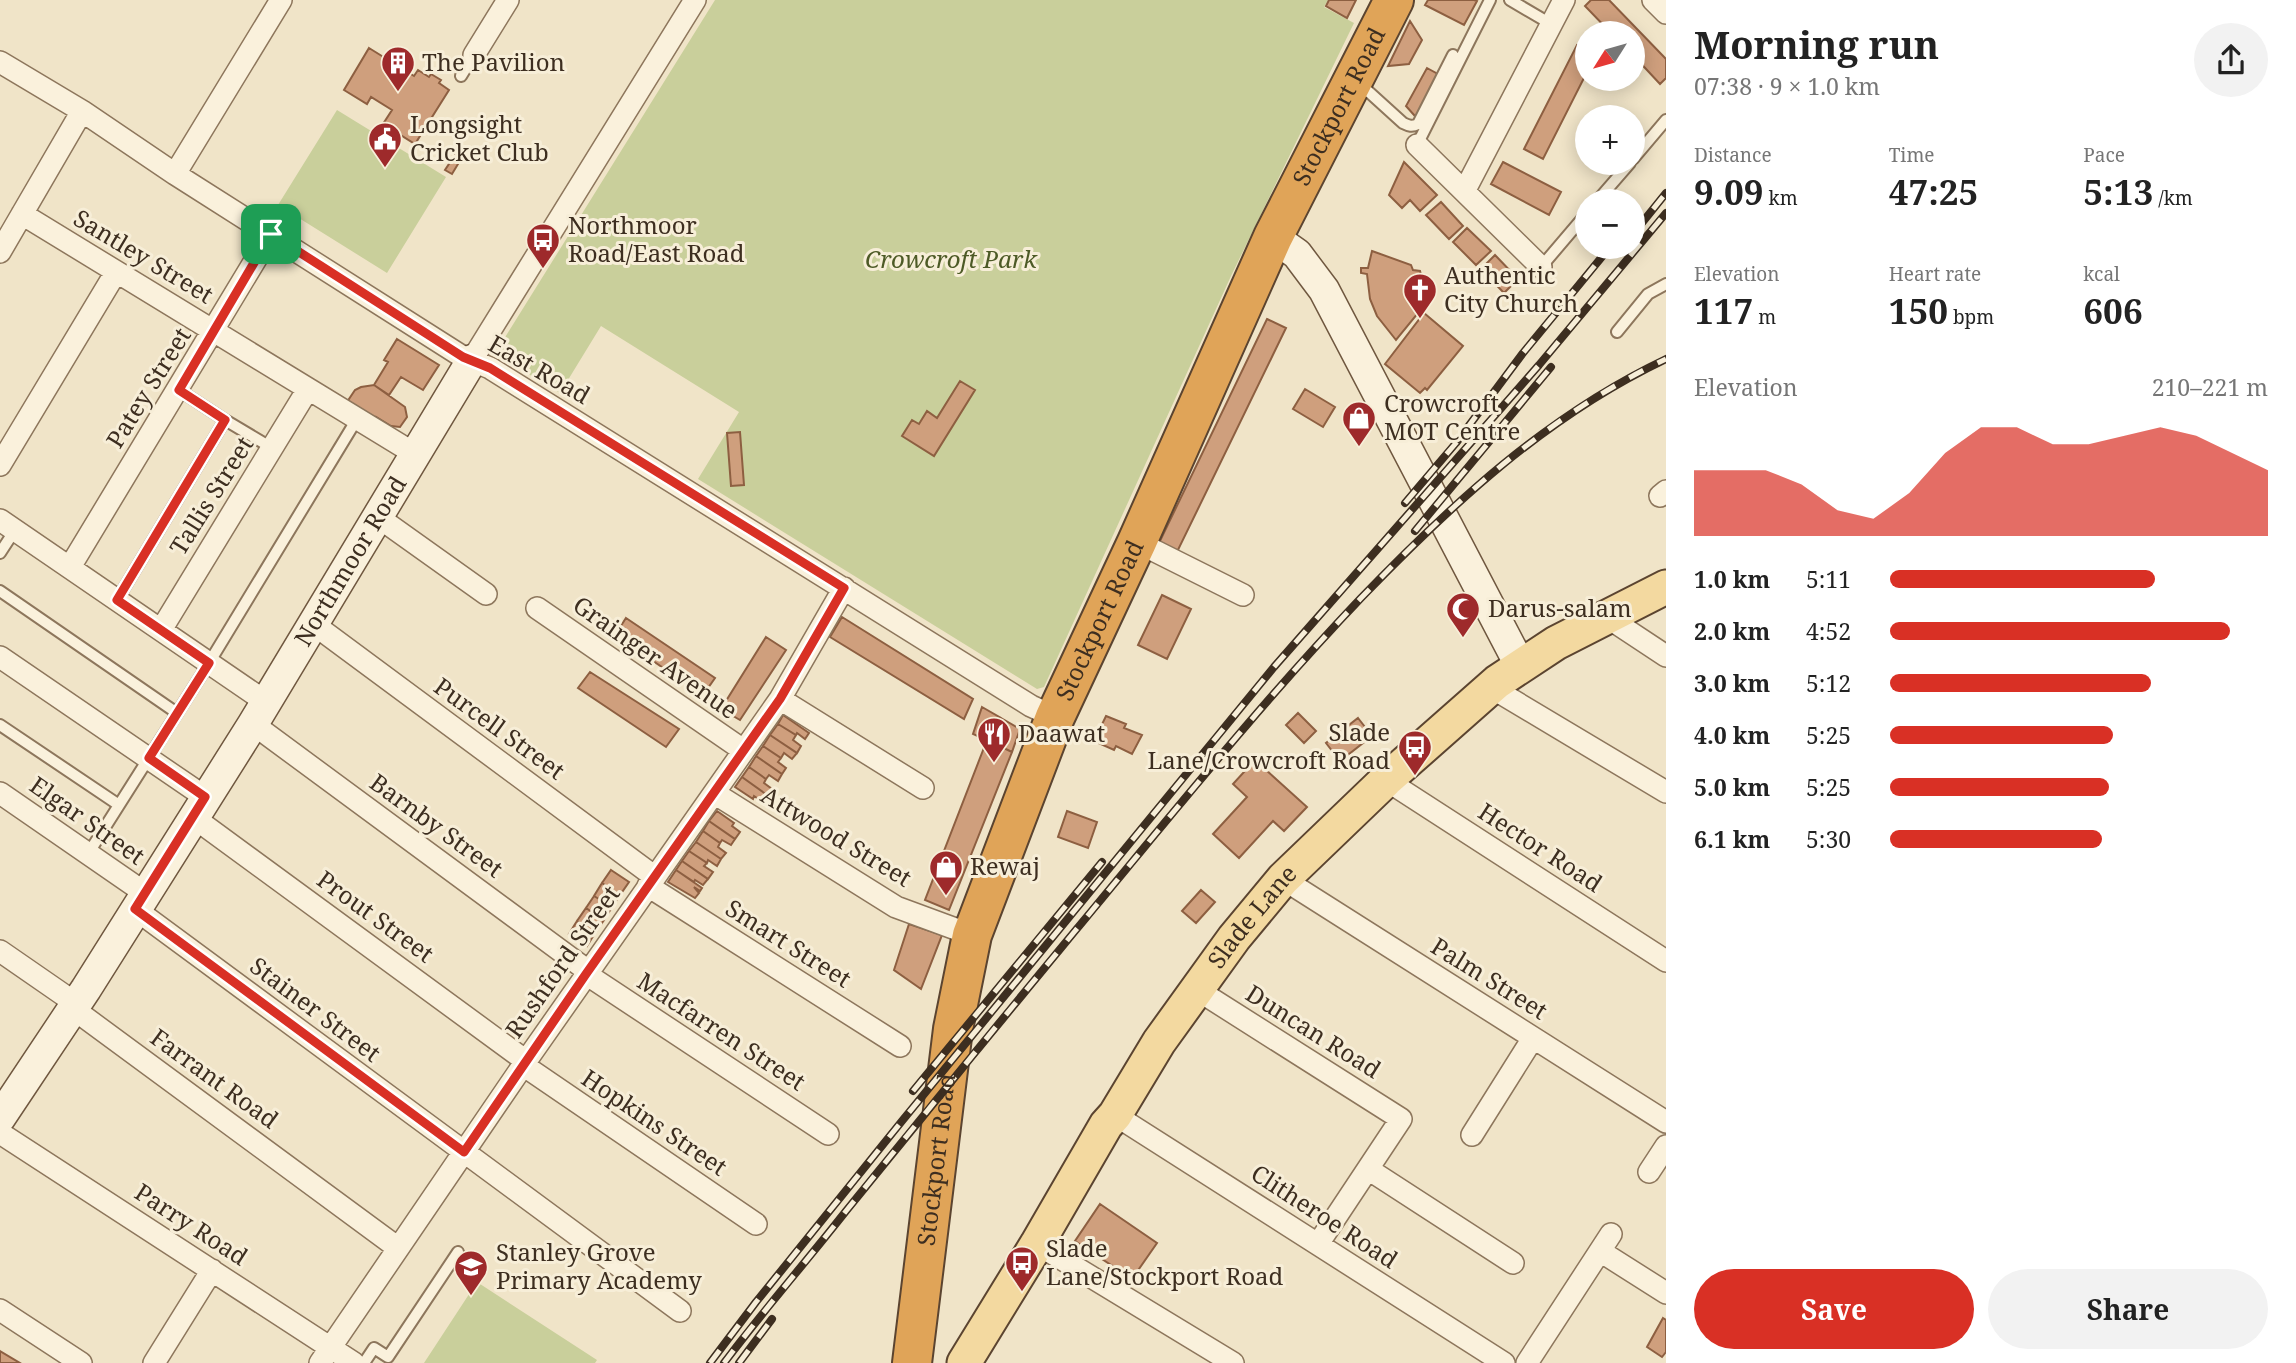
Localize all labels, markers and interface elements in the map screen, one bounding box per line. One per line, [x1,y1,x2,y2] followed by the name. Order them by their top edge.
[1694,18,1939,70] text: Morning run
[1284,21,1392,191] street label: Stockport Road
[1575,21,1645,91] north arrow
[1575,21,1645,259] map controls
[2194,23,2268,97] button: share
[379,44,417,93] building icon: The Pavilion
[422,45,565,78] place label: The Pavilion
[1694,70,1880,102] text: 07:38 · 9 × 1.0 km
[1575,105,1645,175] button: +
[410,107,549,168] place label: Longsight Cricket Club
[366,120,404,169] public building icon: Longsight Cricket Club
[1694,142,1772,168] text: Distance
[1889,142,1935,168] text: Time
[2083,142,2125,168] text: Pace
[1694,168,1764,215] text: 9.09
[1889,168,1978,215] text: 47:25
[2083,168,2153,215] text: 5:13
[1764,185,1798,211] text: km
[2153,185,2193,211] text: /km
[1575,189,1645,259] button: −
[68,201,220,310] street label: Santley Street
[241,204,301,264] pin
[568,208,745,269] place label: Northmoor Road/East Road
[252,215,290,253] icon: arrive
[524,221,562,270] bus stop icon: Northmoor Road/East Road
[865,242,1038,275] park label: Crowcroft Park
[1444,258,1578,319] place label: Authentic City Church
[1694,261,1780,287] text: Elevation
[1889,261,1981,287] text: Heart rate
[2083,261,2120,287] text: kcal
[1401,271,1439,320] church icon: Authentic City Church
[1694,287,1753,334] text: 117
[1889,287,1948,334] text: 150
[2083,287,2143,334] text: 606
[1753,304,1776,330] text: m
[1948,304,1994,330] text: bpm
[98,321,198,454] street label: Patey Street
[483,326,597,411] street label: East Road
[1694,371,1798,403] text: Elevation
[2152,371,2268,403] text: 210–221 m
[1384,386,1520,447] place label: Crowcroft MOT Centre
[1340,399,1378,448] shop icon: Crowcroft MOT Centre
[161,430,260,561] street label: Tallis Street
[286,469,414,652] street label: Northmoor Road
[1047,534,1151,706] street label: Stockport Road
[1694,563,1770,595] text: 1.0 km
[1806,563,1851,595] text: 5:11
[567,588,745,726] street label: Grainger Avenue
[1444,590,1482,639] mosque icon: Darus-salam
[1488,591,1632,624] place label: Darus-salam
[1694,615,1770,647] text: 2.0 km
[1806,615,1851,647] text: 4:52
[1694,667,1770,699] text: 3.0 km
[1806,667,1851,699] text: 5:12
[428,669,572,786] street label: Purcell Street
[975,715,1013,764] restaurant icon: Daawat
[1147,715,1390,776] place label: Slade Lane/Crowcroft Road
[1018,716,1105,749] place label: Daawat
[1694,719,1770,751] text: 4.0 km
[1806,719,1851,751] text: 5:25
[1396,728,1434,777] bus stop icon: Slade Lane/Crowcroft Road
[364,765,510,884] street label: Barnby Street
[24,768,152,872] street label: Elgar Street
[1694,771,1770,803] text: 5.0 km
[1806,771,1851,803] text: 5:25
[755,778,918,894] street label: Attwood Street
[1473,794,1609,899] street label: Hector Road
[1694,823,1770,855] text: 6.1 km
[1806,823,1851,855] text: 5:30
[927,848,965,897] shop icon: Rewaj
[970,849,1040,882] place label: Rewaj
[1199,857,1303,975] street label: Slade Lane
[311,862,441,969] street label: Prout Street
[497,878,627,1044] street label: Rushford Street
[720,891,858,994] street label: Smart Street
[1425,929,1554,1027] street label: Palm Street
[244,949,388,1069] street label: Stainer Street
[631,964,812,1097] street label: Macfarren Street
[1240,976,1388,1085] street label: Duncan Road
[144,1020,286,1135] street label: Farrant Road
[576,1061,734,1183] street label: Hopkins Street
[909,1071,962,1248] street label: Stockport Road
[1245,1156,1405,1276] street label: Clitheroe Road
[129,1175,255,1273] street label: Parry Road
[1046,1231,1284,1292] place label: Slade Lane/Stockport Road
[496,1235,702,1296] place label: Stanley Grove Primary Academy
[1003,1244,1041,1293] bus stop icon: Slade Lane/Stockport Road
[452,1248,490,1297] school or university icon: Stanley Grove Primary Academy
[1694,1269,1974,1349] button: Save
[1988,1269,2268,1349] button: Share

